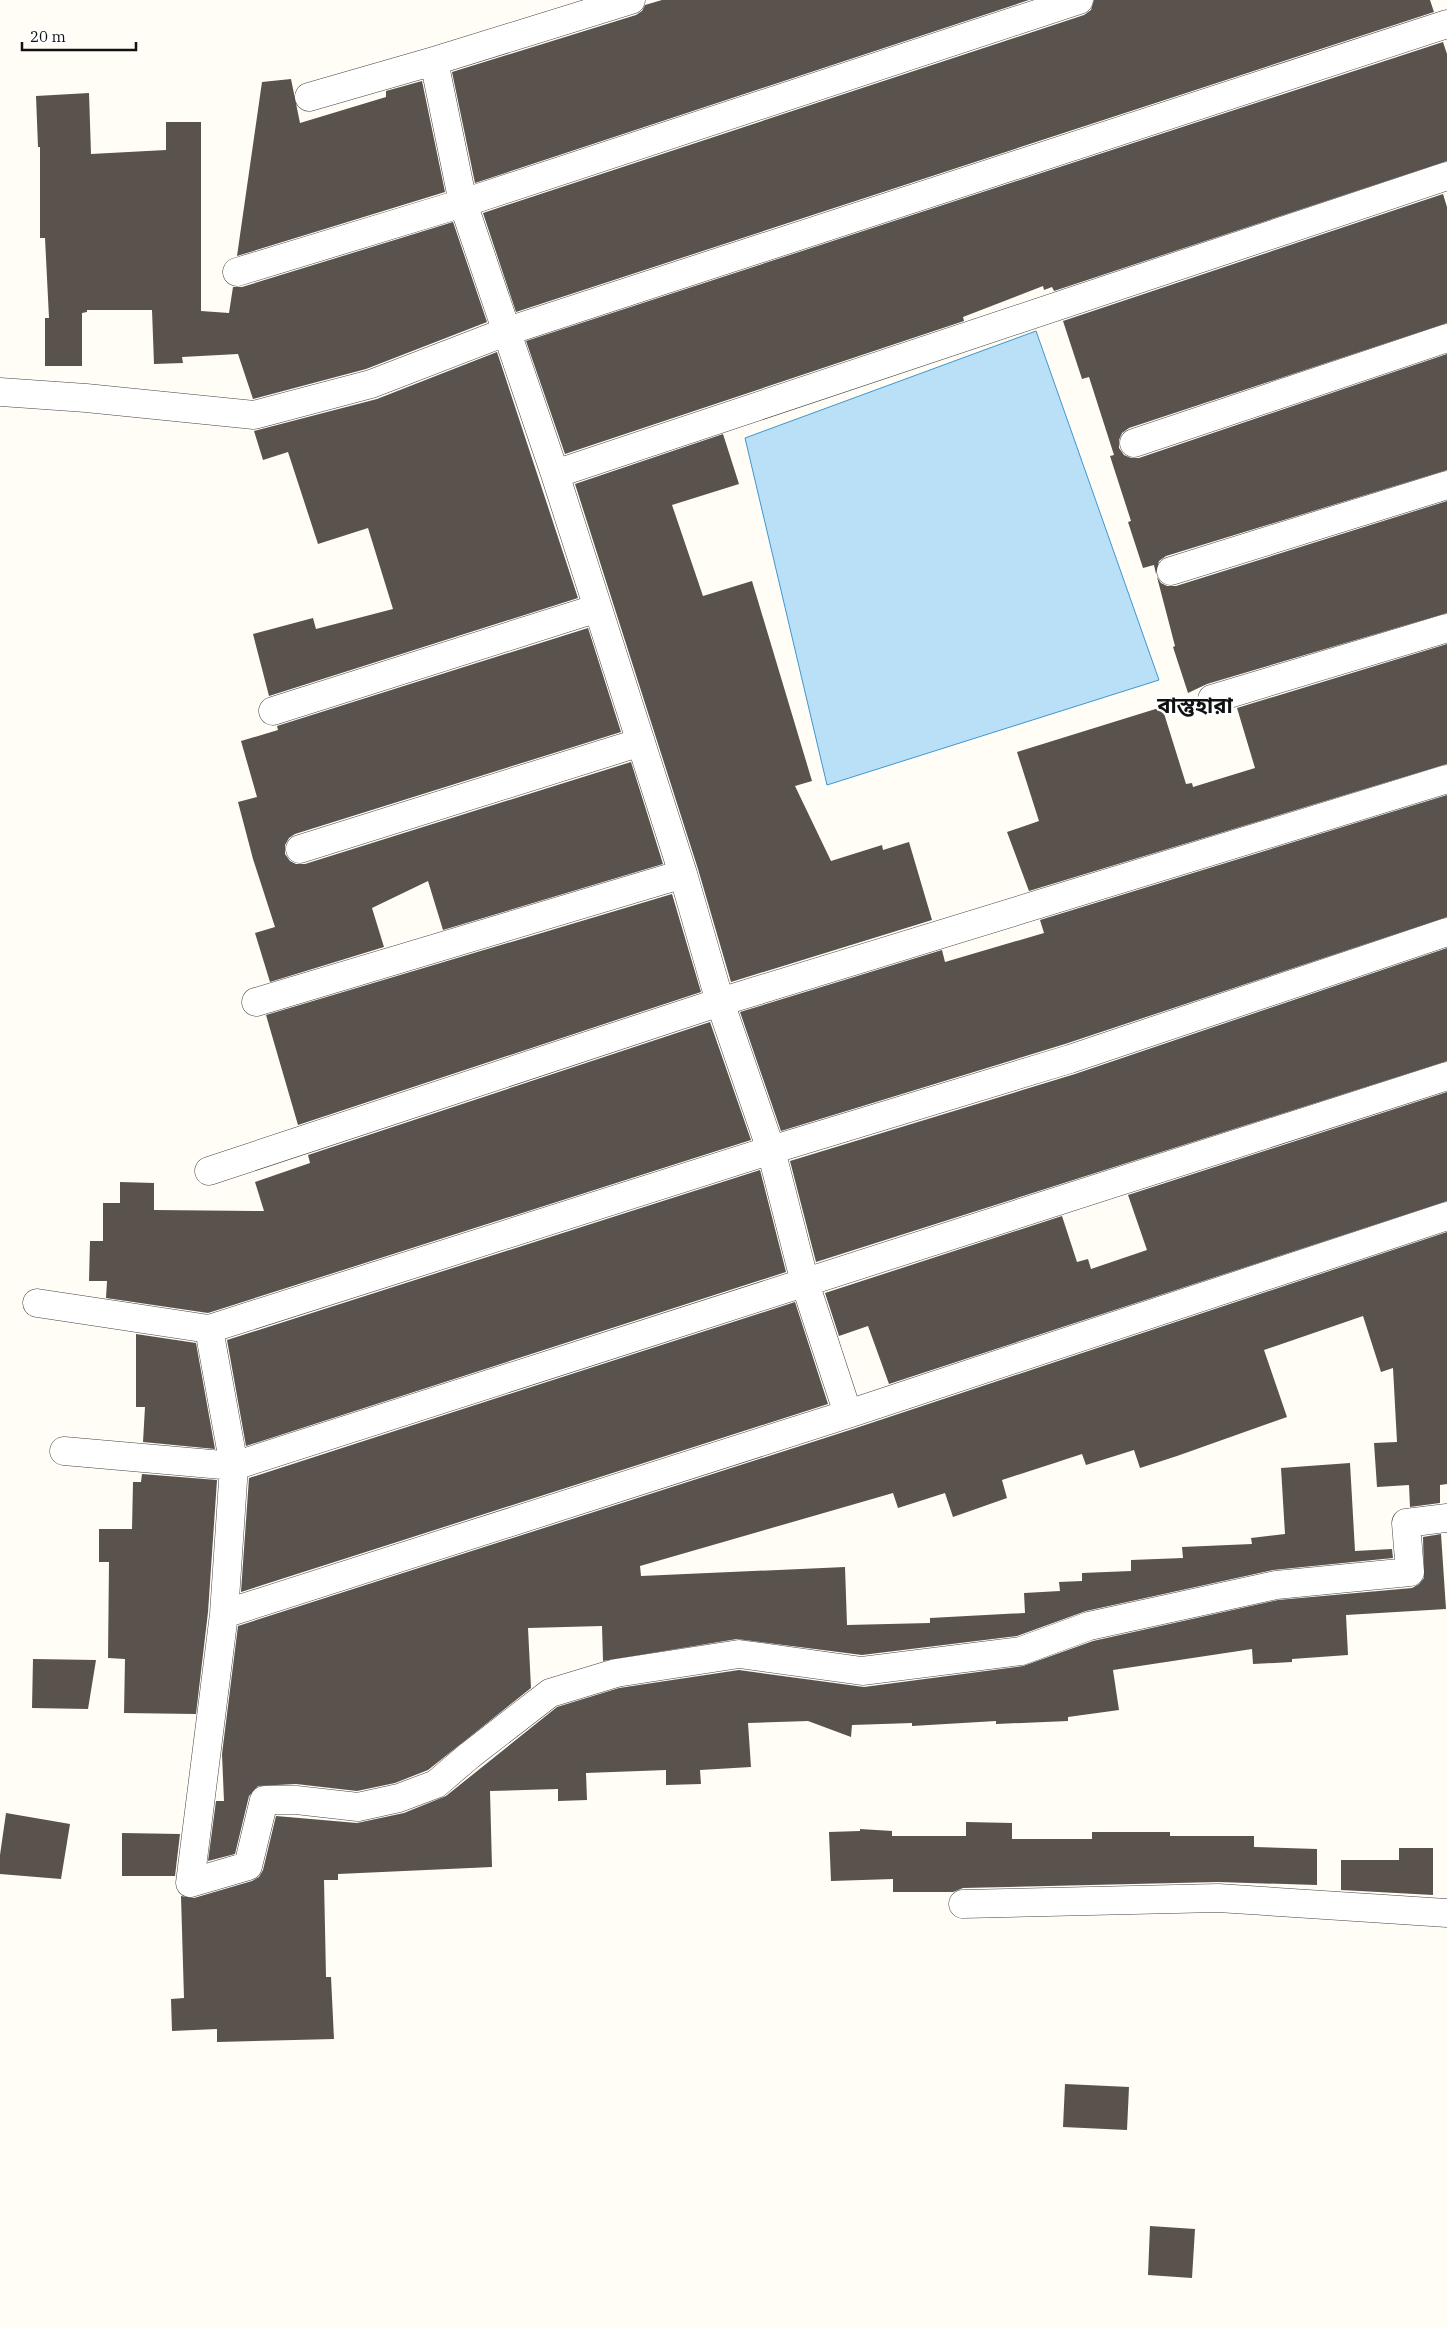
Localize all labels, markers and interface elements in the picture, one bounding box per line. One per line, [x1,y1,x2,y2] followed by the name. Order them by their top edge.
[22,20,136,52] scale bar
[30,27,66,46] text: 20 m
[1156,690,1234,719] district label: বাস্তুহারা

